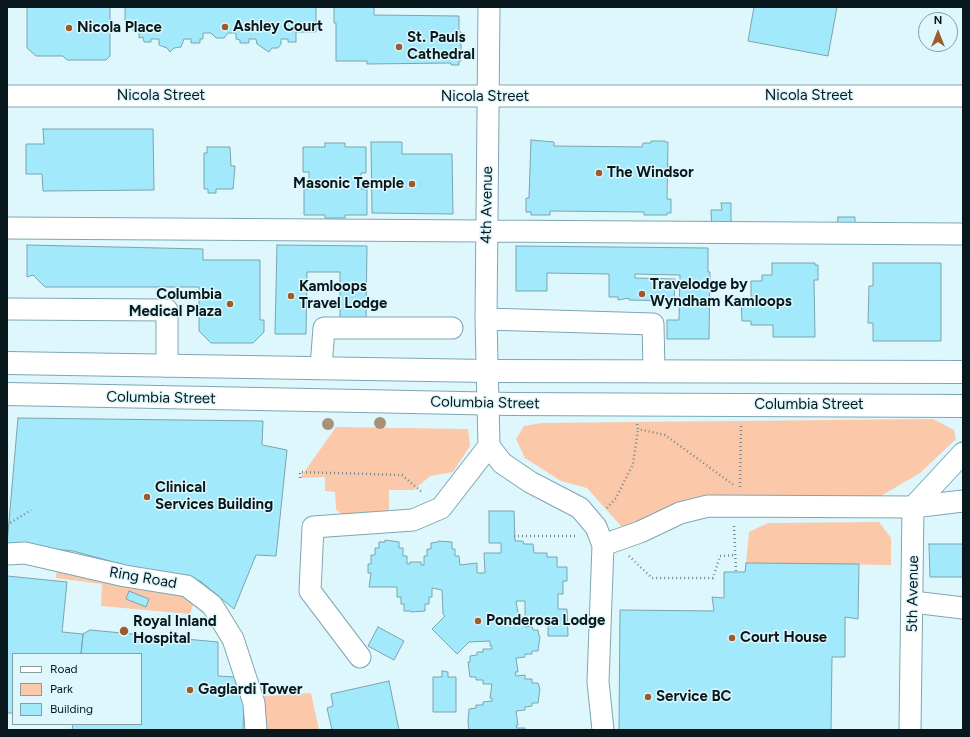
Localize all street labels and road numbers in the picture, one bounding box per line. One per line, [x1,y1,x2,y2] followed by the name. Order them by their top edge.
[117,87,205,105] street label: Nicola Street
[765,87,853,105] street label: Nicola Street
[441,88,529,106] street label: Nicola Street
[477,166,497,244] street label: 4th Avenue
[106,388,216,408] street label: Columbia Street
[430,393,540,413] street label: Columbia Street
[754,396,864,414] street label: Columbia Street
[903,555,923,633] street label: 5th Avenue
[108,563,178,593] street label: Ring Road

